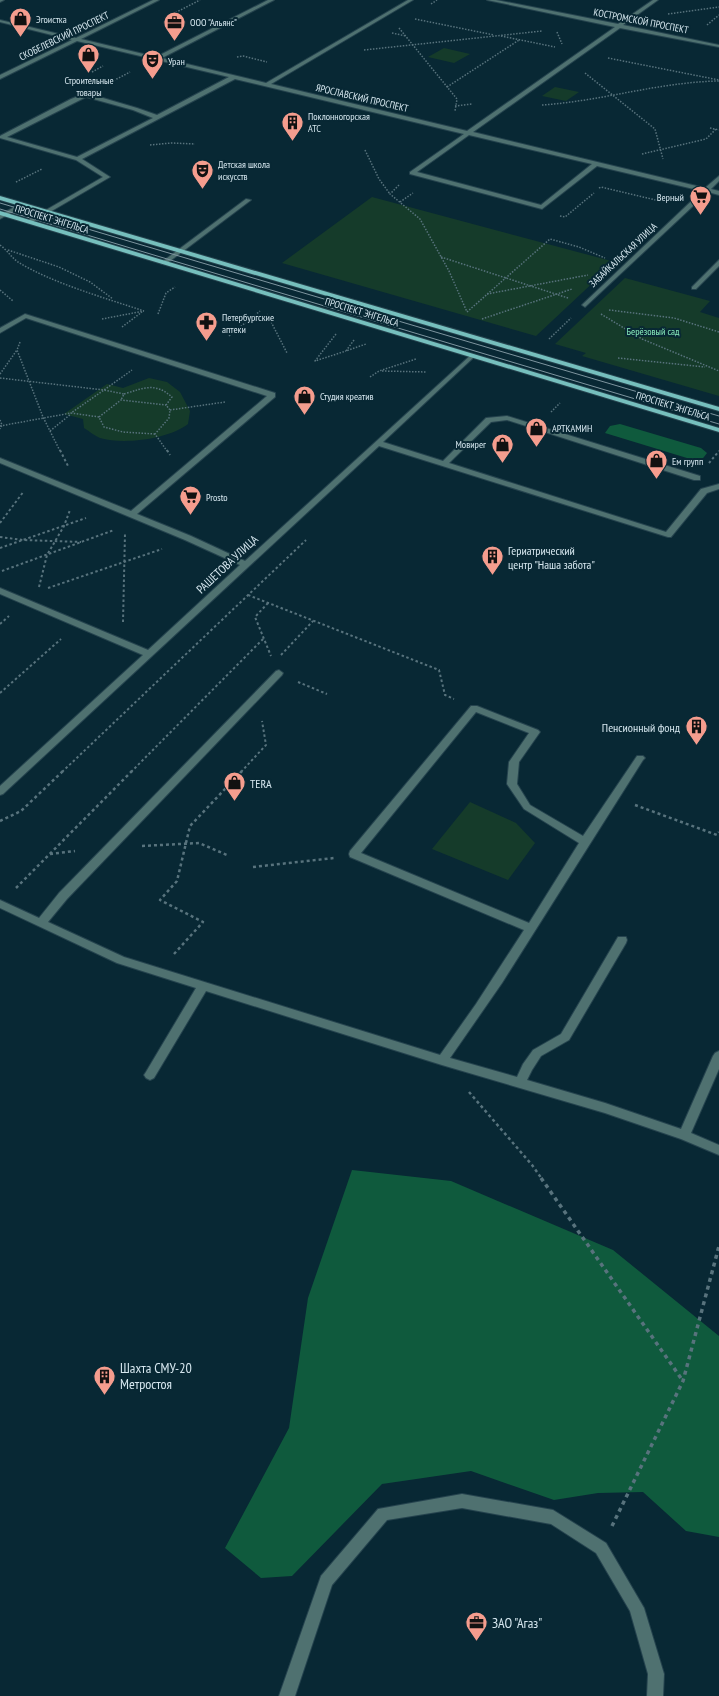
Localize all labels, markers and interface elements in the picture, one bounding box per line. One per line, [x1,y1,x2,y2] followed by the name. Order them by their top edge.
[593,5,690,37] street label: КОСТРОМСКОЙ ПРОСПЕКТ
[8,6,34,39] shop icon: Эгоистка
[17,8,112,63] street label: СКОБЕЛЕВСКИЙ ПРОСПЕКТ
[161,9,187,42] office icon: ООО "Альянс"
[36,13,67,26] place label: Эгоистка
[190,16,237,29] place label: ООО "Альянс"
[76,41,102,74] shop icon: Строительные товары
[139,48,165,81] theatre icon: Уран
[168,55,185,68] place label: Уран
[64,74,114,99] place label: Строительные товары
[314,81,410,115] street label: ЯРОСЛАВСКИЙ ПРОСПЕКТ
[279,109,305,142] building icon: Поклонногорская АТС
[308,110,370,135] place label: Поклонногорская АТС
[189,157,215,190] theatre icon: Детская школа искусств
[218,158,270,183] place label: Детская школа искусств
[687,184,713,217] supermarket icon: Верный
[657,191,684,204] place label: Верный
[13,202,91,236] street label: ПРОСПЕКТ ЭНГЕЛЬСА
[586,220,660,290] street label: ЗАБАЙКАЛЬСКАЯ УЛИЦА
[323,295,401,329] street label: ПРОСПЕКТ ЭНГЕЛЬСА
[193,310,219,343] pharmacy icon: Петербургские аптеки
[222,311,274,336] place label: Петербургские аптеки
[627,325,680,338] park label: Берёзовый сад
[291,383,317,416] shop icon: Студия креатив
[634,389,712,423] street label: ПРОСПЕКТ ЭНГЕЛЬСА
[320,390,374,403] place label: Студия креатив
[524,415,550,448] shop icon: АРТКАМИН
[552,422,592,435] place label: АРТКАМИН
[489,431,515,464] shop icon: Мовирег
[455,438,486,451] place label: Мовирег
[643,448,669,481] shop icon: Ем групп
[672,455,703,468] place label: Ем групп
[177,484,203,517] supermarket icon: Prosto
[206,491,228,504] place label: Prosto
[193,531,261,596] street label: РАШЕТОВА УЛИЦА
[508,543,595,572] place label: Гериатрический центр "Наша забота"
[479,544,505,577] building icon: Гериатрический центр "Наша забота"
[683,714,709,747] building icon: Пенсионный фонд
[602,720,681,735] place label: Пенсионный фонд
[222,770,248,803] shop icon: TERA
[250,776,272,791] place label: TERA
[120,1359,192,1393] place label: Шахта СМУ-20 Метростоя
[91,1363,117,1396] building icon: Шахта СМУ-20 Метростоя
[463,1610,489,1643] office icon: ЗАО "Агаз"
[492,1614,542,1632] place label: ЗАО "Агаз"

